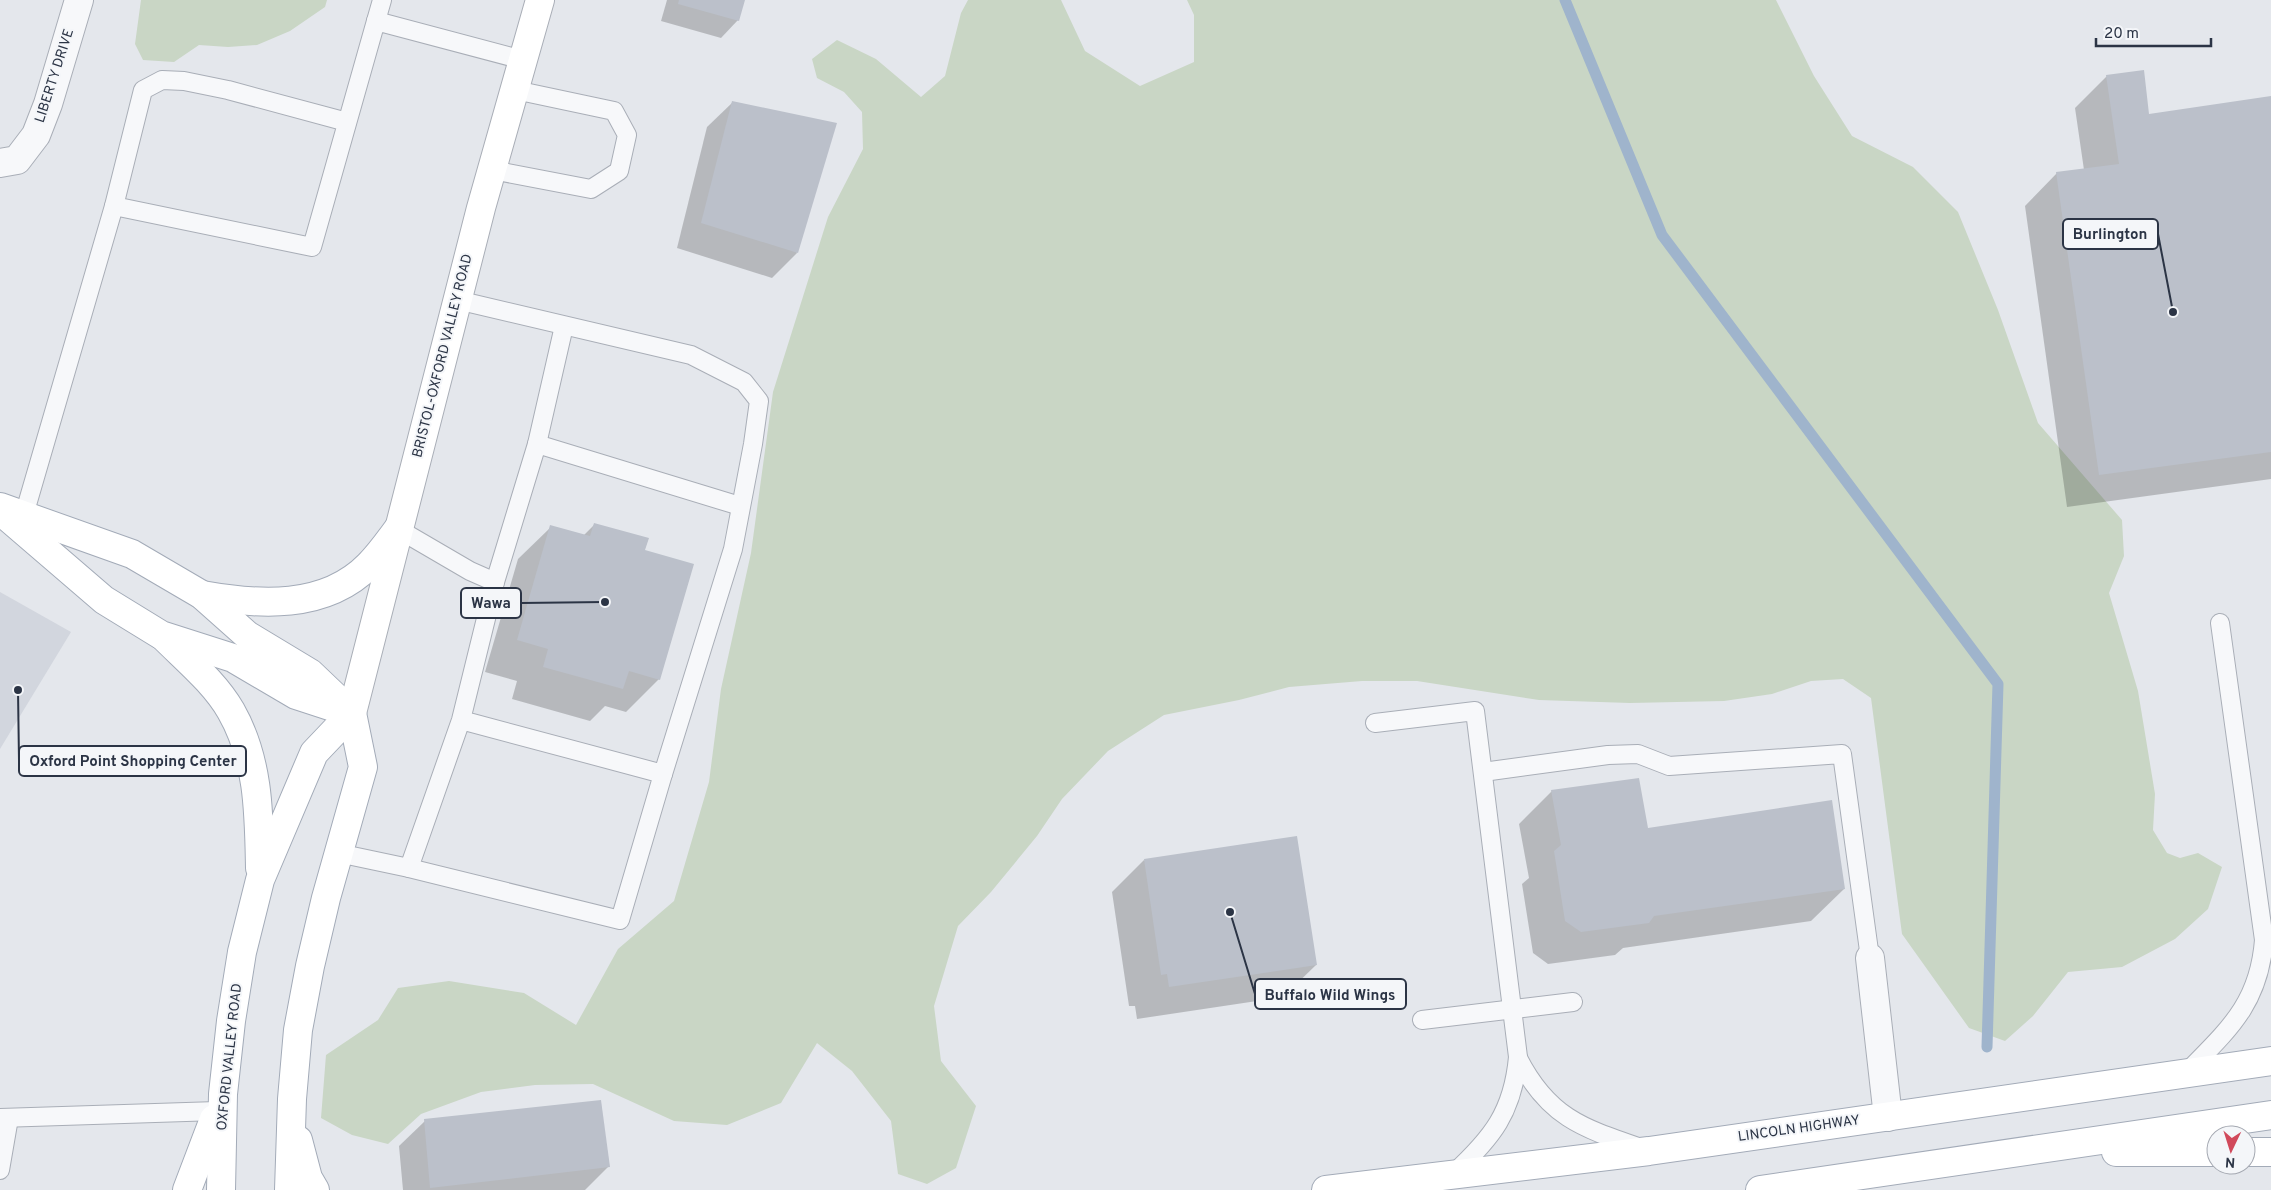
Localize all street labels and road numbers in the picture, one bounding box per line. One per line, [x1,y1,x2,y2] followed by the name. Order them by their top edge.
[32,27,78,125] street label: LIBERTY DRIVE
[409,252,477,460] street label: BRISTOL-OXFORD VALLEY ROAD
[214,983,246,1131] street label: OXFORD VALLEY ROAD
[1737,1112,1861,1146] street label: LINCOLN HIGHWAY

